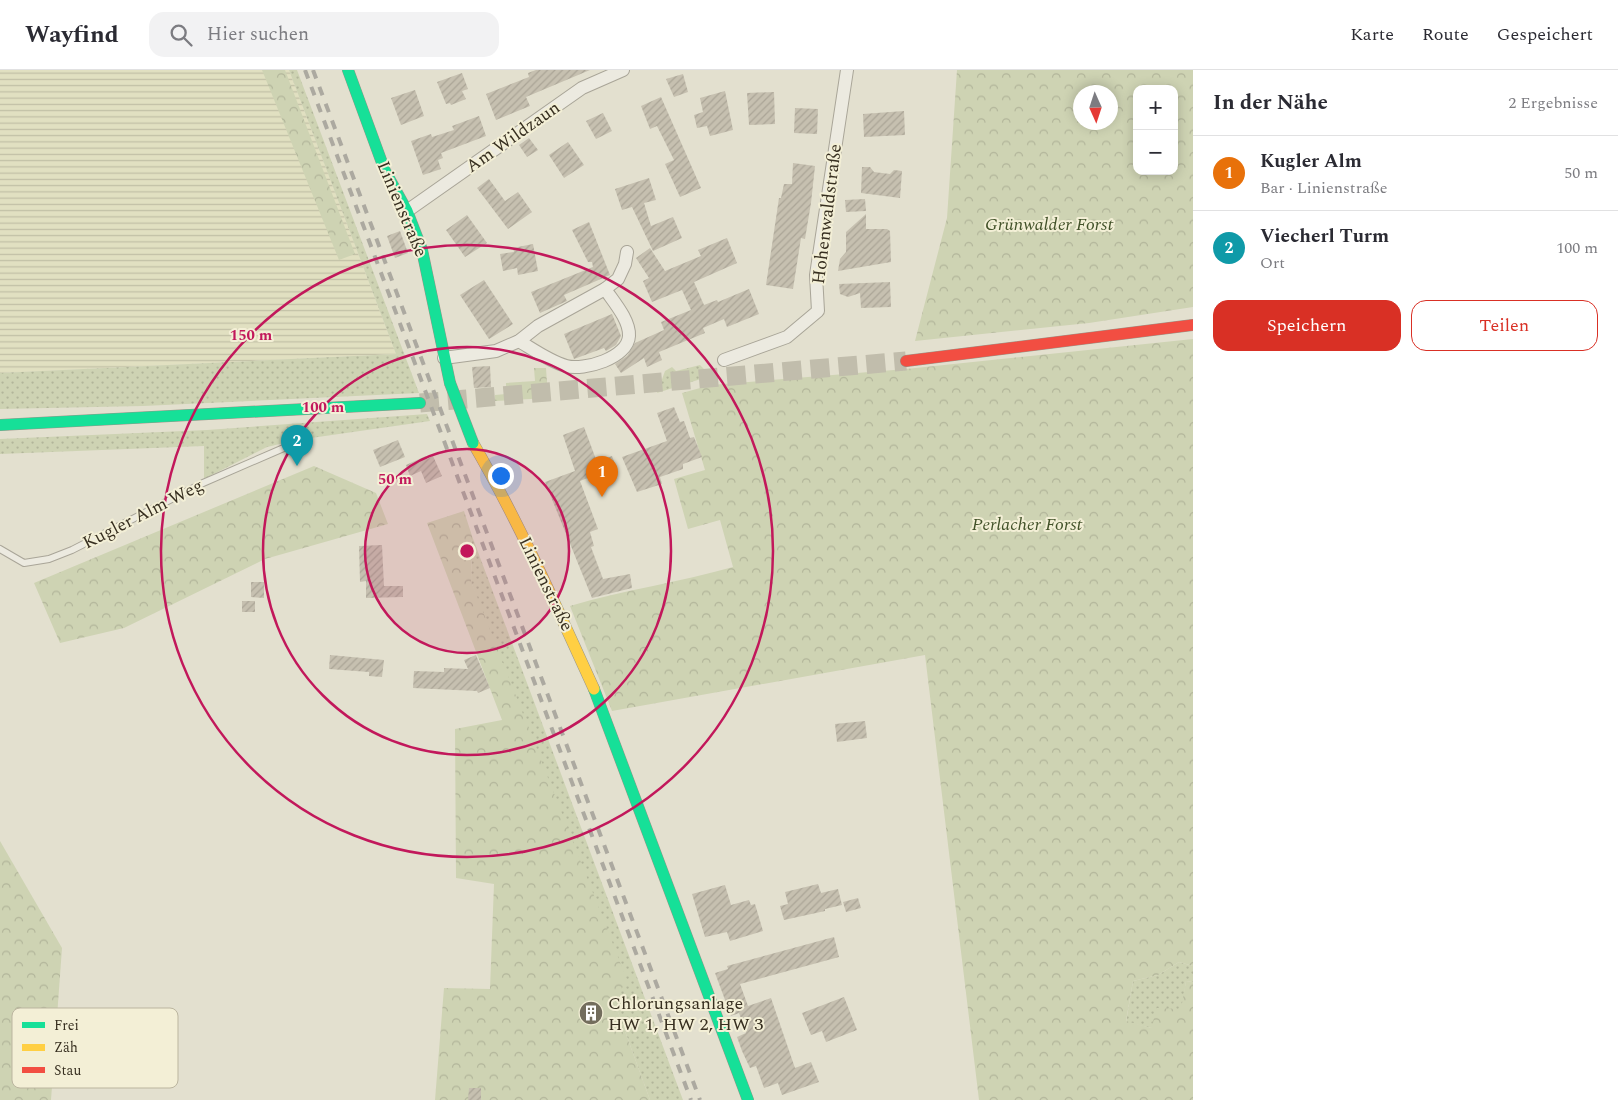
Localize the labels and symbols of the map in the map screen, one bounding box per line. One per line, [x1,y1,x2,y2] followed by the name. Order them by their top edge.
[1073,85,1118,130] north arrow
[460,94,566,180] street label: Am Wildzaun
[805,142,849,286] street label: Hohenwaldstraße
[370,157,434,261] street label: Linienstraße
[985,211,1113,238] park label: Grünwalder Forst
[230,324,273,347] text: 150 m
[302,396,345,419] text: 100 m
[281,425,313,466] pin: 2
[586,456,618,497] pin: 1
[488,463,514,489] your location
[378,468,413,491] text: 50 m
[78,472,208,556] street label: Kugler Alm Weg
[972,511,1083,538] park label: Perlacher Forst
[511,532,581,636] street label: Linienstraße
[458,542,476,560] centre of rings
[608,990,763,1038] place label: Chlorungsanlage HW 1, HW 2, HW 3
[578,1000,604,1026] building icon: Chlorungsanlage HW 1, HW 2, HW 3
[12,1008,178,1088] legend
[54,1015,79,1036] text: Frei
[54,1037,78,1058] text: Zäh
[54,1060,81,1081] text: Stau

